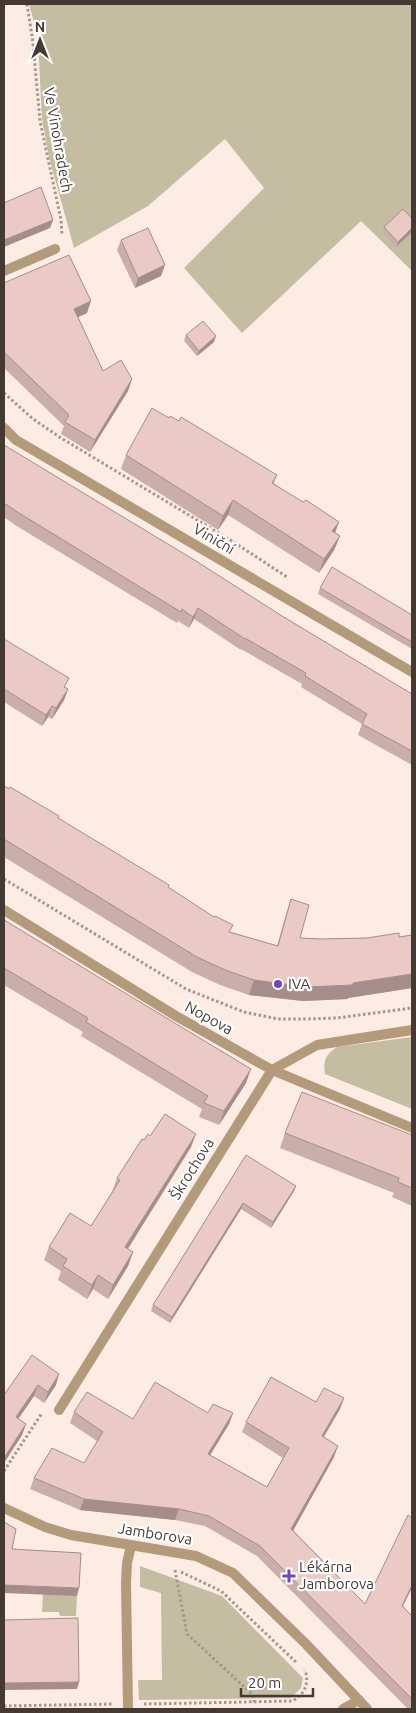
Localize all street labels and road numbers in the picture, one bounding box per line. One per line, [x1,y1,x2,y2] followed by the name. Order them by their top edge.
[41,86,76,194] street label: Ve Vinohradech
[190,520,238,557] street label: Viniční
[182,998,236,1038] street label: Nopova
[166,1135,217,1203] street label: Škrochova
[117,1519,193,1548] street label: Jamborova

